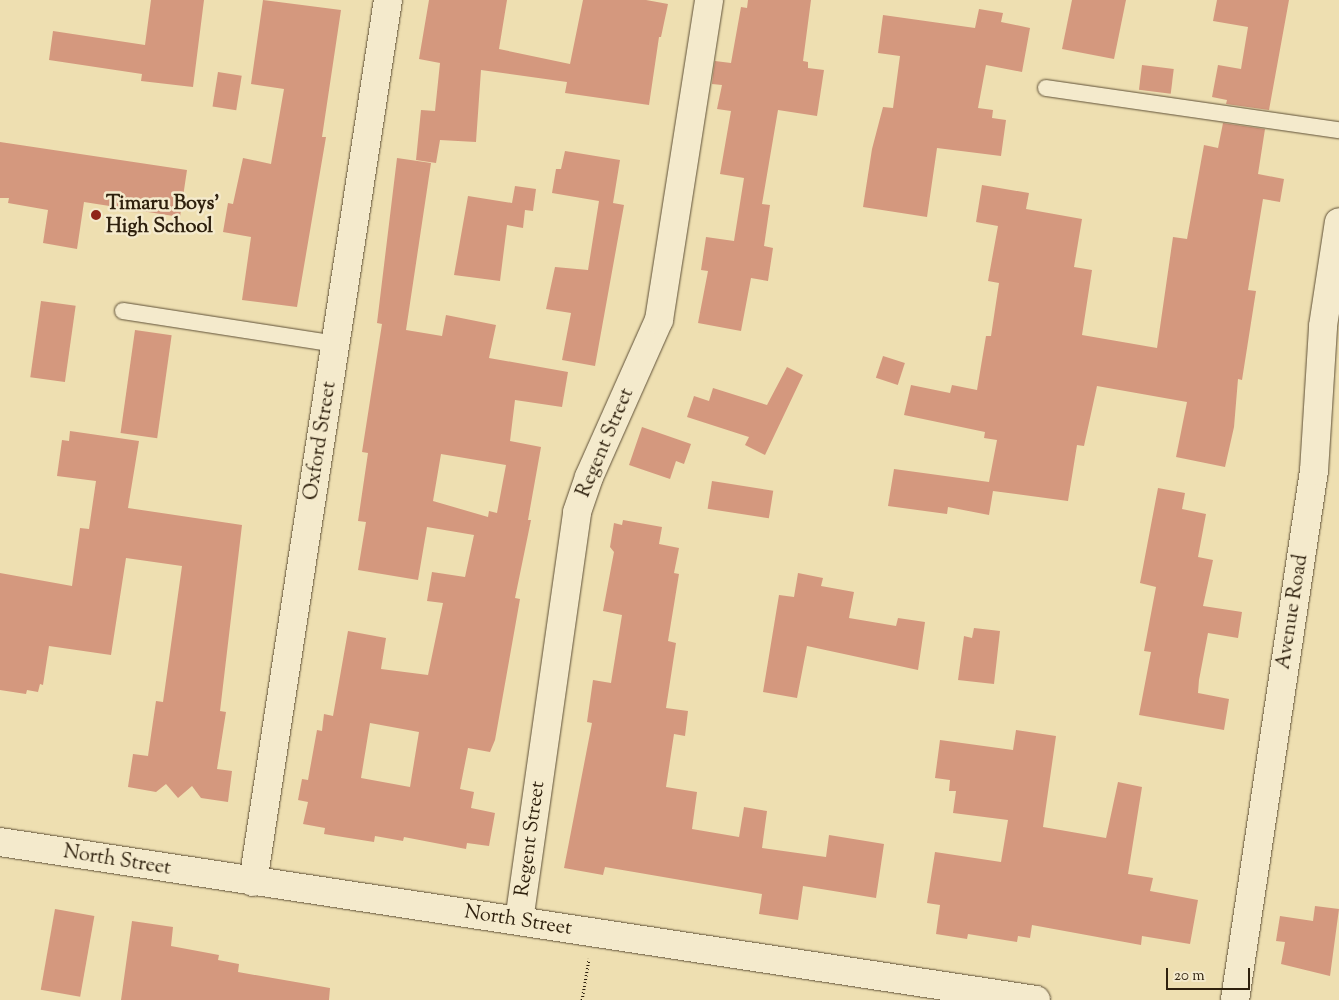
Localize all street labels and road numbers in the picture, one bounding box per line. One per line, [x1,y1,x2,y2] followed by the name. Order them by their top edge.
[300,380,342,502] street label: Oxford Street
[572,385,640,501] street label: Regent Street
[1272,553,1314,671] street label: Avenue Road
[511,780,551,898] street label: Regent Street
[61,841,173,881] street label: North Street
[462,901,574,941] street label: North Street

